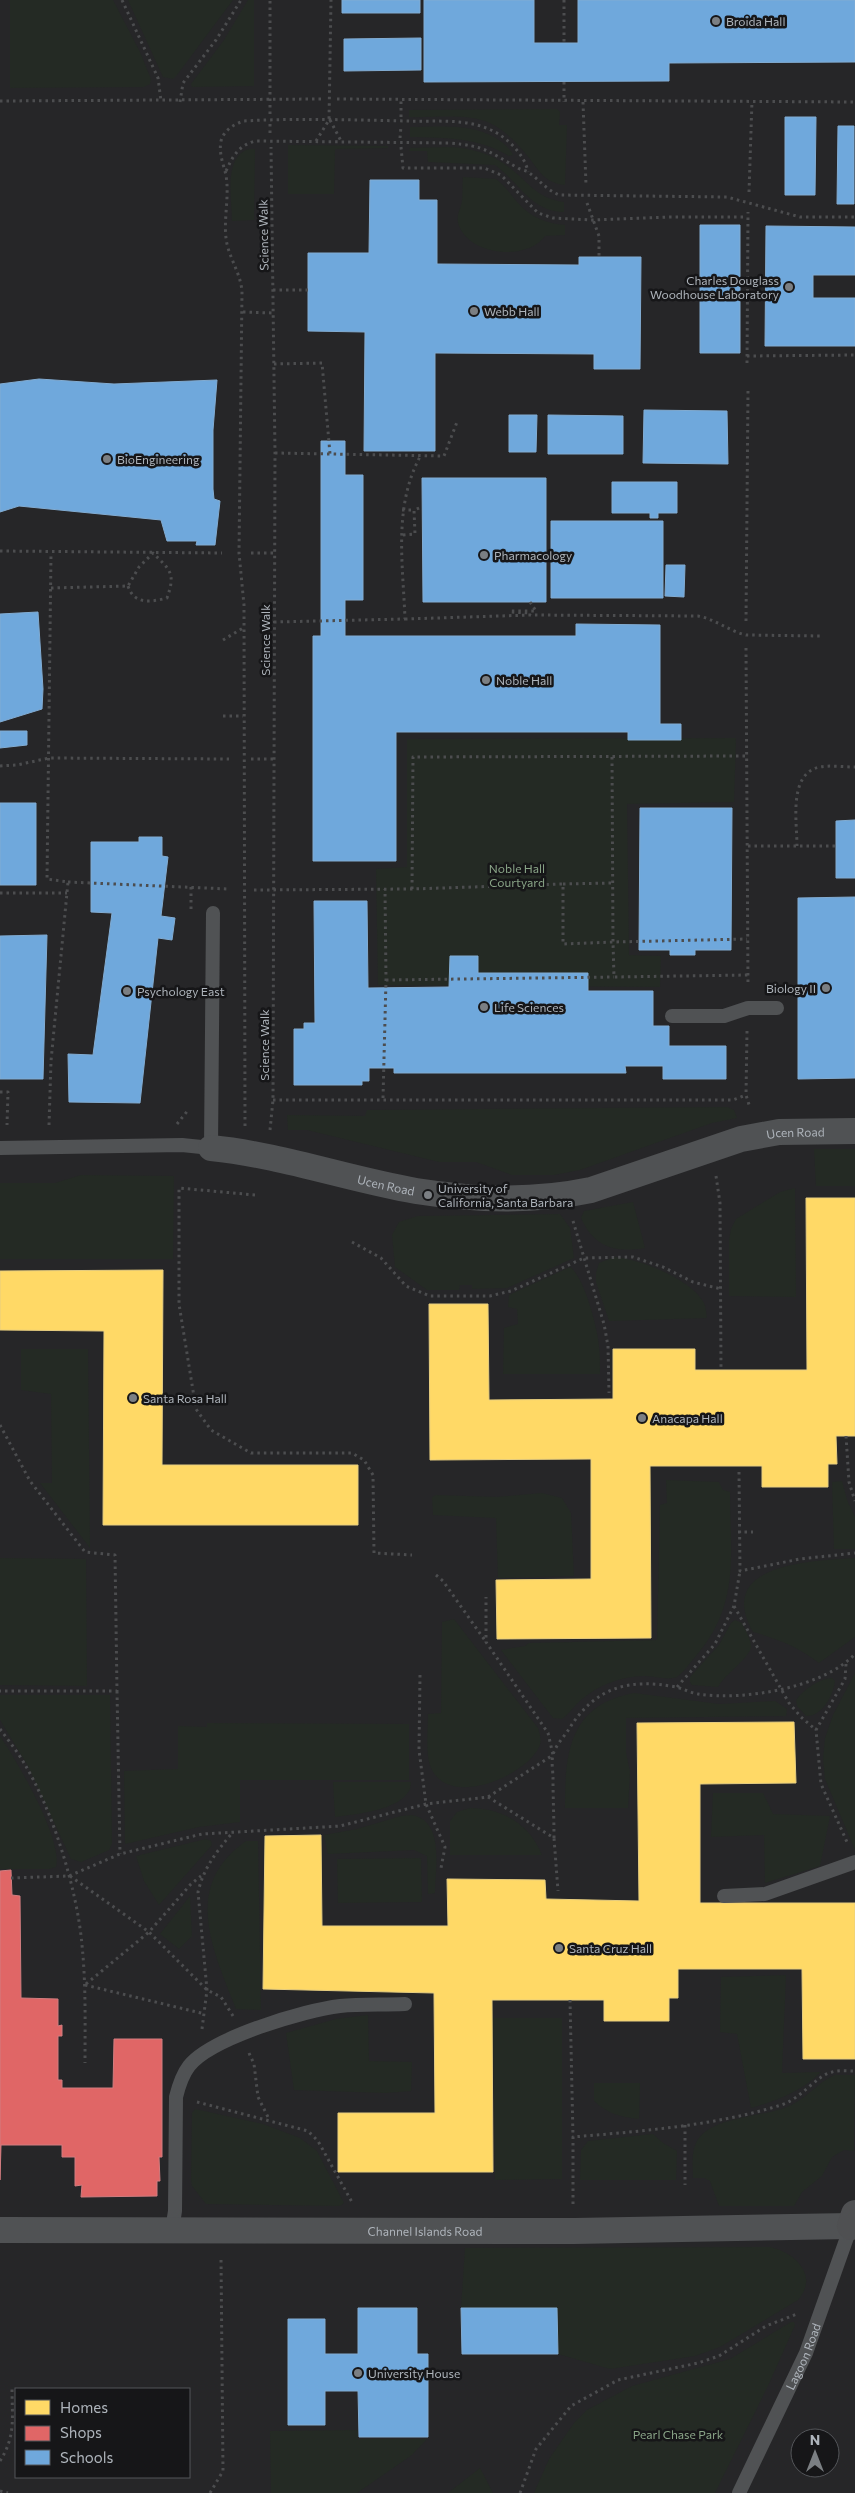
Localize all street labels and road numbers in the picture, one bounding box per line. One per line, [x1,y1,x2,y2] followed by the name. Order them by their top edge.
[255,199,271,271] street label: Science Walk
[258,604,272,676] street label: Science Walk
[257,1009,271,1081] street label: Science Walk
[765,1124,825,1141] street label: Ucen Road
[356,1172,416,1198] street label: Ucen Road
[368,2224,482,2238] street label: Channel Islands Road
[783,2321,823,2392] street label: Lagoon Road

